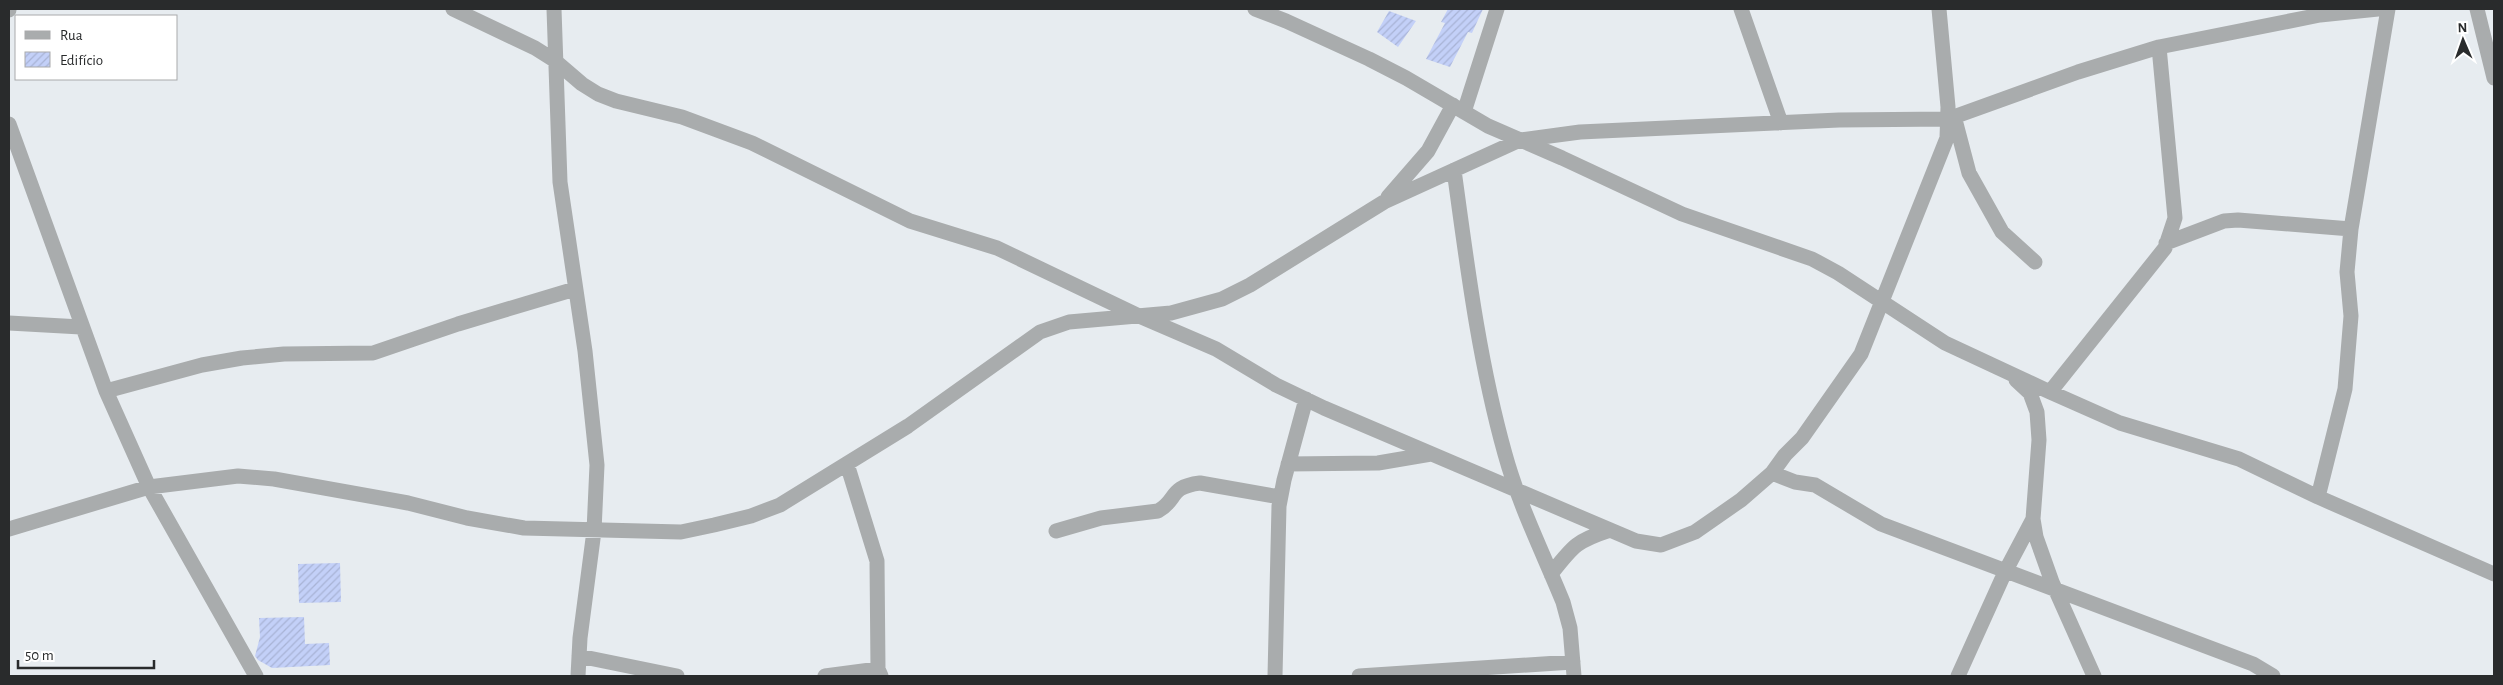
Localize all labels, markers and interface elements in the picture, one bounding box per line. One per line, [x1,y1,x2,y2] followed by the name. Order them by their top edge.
[15,15,178,80] legend
[2438,15,2488,65] north arrow
[2457,21,2468,35] text: N
[60,28,83,43] text: Rua
[60,53,103,68] text: Edifício
[18,638,154,670] scale bar
[25,648,54,663] text: 50 m

